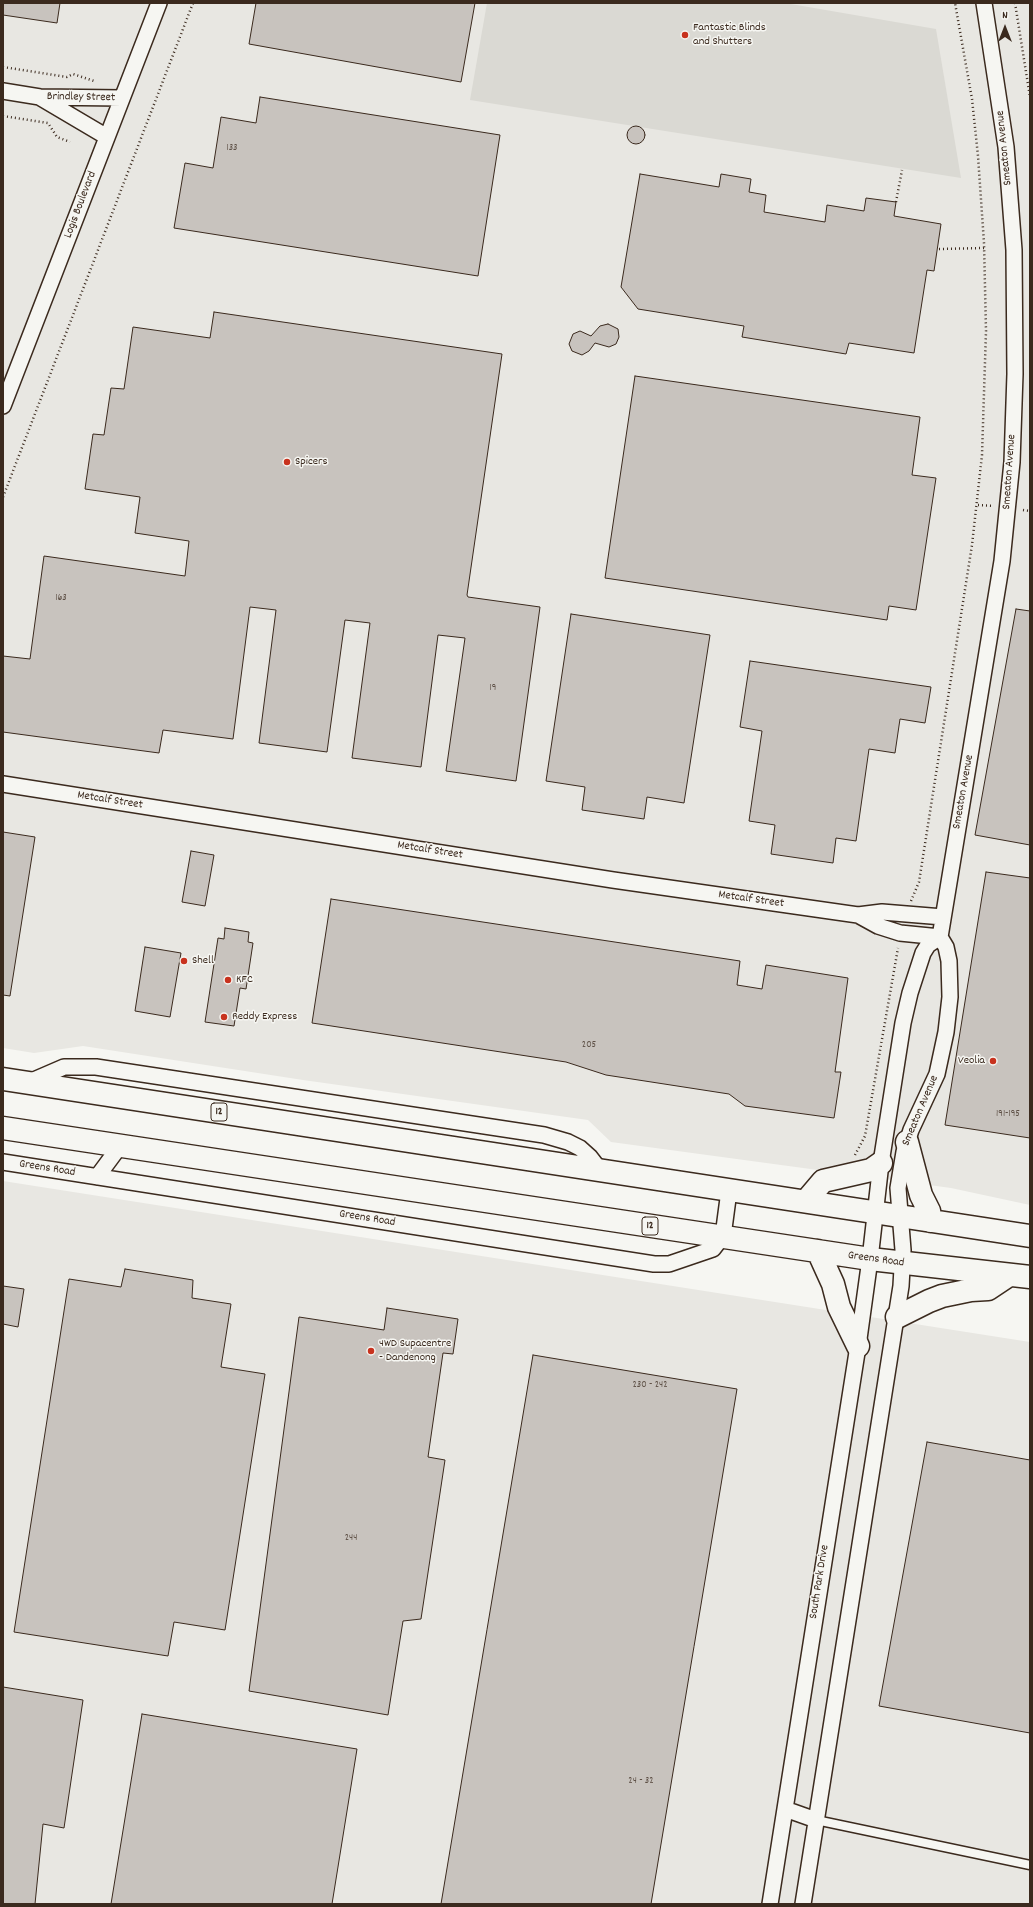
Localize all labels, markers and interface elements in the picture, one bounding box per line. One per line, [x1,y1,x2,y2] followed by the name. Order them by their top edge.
[985,8,1025,48] north arrow
[1002,8,1008,24] text: N
[693,21,766,49] place label: Fantastic Blinds and Shutters
[680,30,690,40] marker: Fantastic Blinds and Shutters
[47,90,115,106] street label: Brindley Street
[994,110,1016,186] street label: Smeaton Avenue
[226,143,238,155] house number: 133
[62,169,100,241] street label: Logis Boulevard
[1000,434,1020,510] street label: Smeaton Avenue
[295,455,328,469] place label: Spicers
[282,457,292,467] marker: Spicers
[55,593,67,605] house number: 163
[490,683,496,695] house number: 19
[950,754,978,830] street label: Smeaton Avenue
[76,789,144,813] street label: Metcalf Street
[396,839,464,863] street label: Metcalf Street
[717,888,785,912] street label: Metcalf Street
[192,954,214,968] place label: Shell
[179,956,189,966] marker: Shell
[236,973,253,987] place label: KFC
[223,975,233,985] marker: KFC
[232,1010,297,1024] place label: Reddy Express
[219,1012,229,1022] marker: Reddy Express
[582,1040,596,1052] house number: 205
[958,1054,985,1068] place label: Veolia
[988,1056,998,1066] marker: Veolia
[900,1074,942,1148] street label: Smeaton Avenue
[211,1103,227,1121] road number: 12
[996,1109,1020,1121] house number: 191-195
[18,1157,76,1181] street label: Greens Road
[338,1207,396,1231] street label: Greens Road
[642,1217,658,1235] road number: 12
[847,1249,905,1271] street label: Greens Road
[379,1337,451,1365] place label: 4WD Supacentre - Dandenong
[366,1346,376,1356] marker: 4WD Supacentre - Dandenong
[632,1380,668,1392] house number: 230 - 242
[345,1533,357,1545] house number: 244
[807,1544,833,1620] street label: South Park Drive
[628,1776,654,1788] house number: 24 - 32

